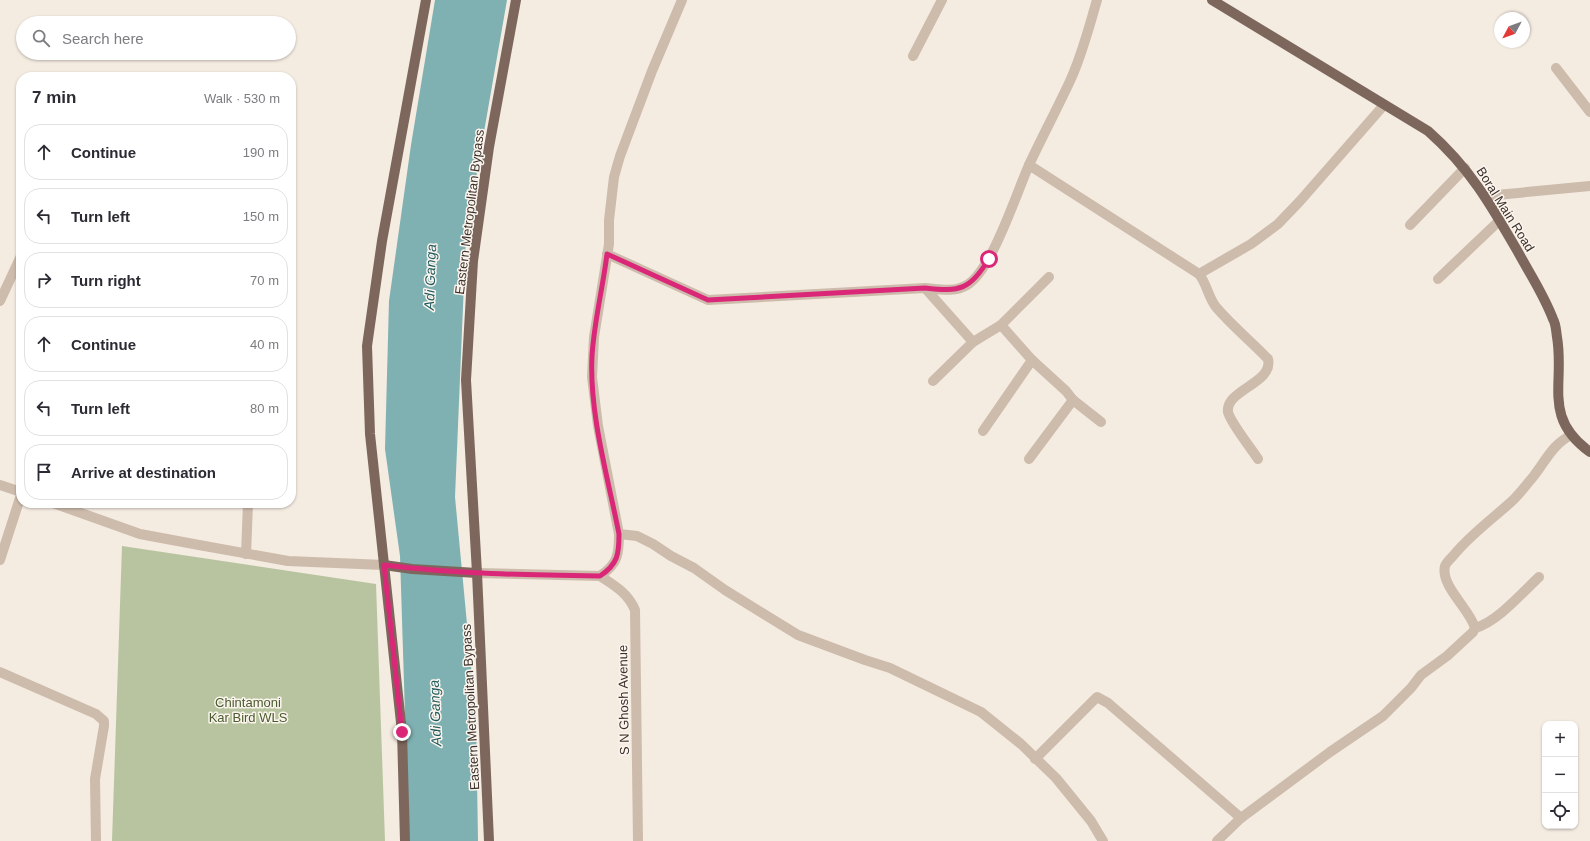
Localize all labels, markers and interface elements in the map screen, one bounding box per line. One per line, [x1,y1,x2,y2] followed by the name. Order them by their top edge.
[1494,12,1530,48] north arrow
[16,16,296,60] search box
[30,27,52,49] icon: search
[62,30,144,47] text: Search here
[32,88,76,107] text: 7 min
[204,91,280,106] text: Walk · 530 m
[452,128,487,295] street label: Eastern Metropolitan Bypass
[33,141,55,163] icon: ahead
[71,144,136,161] text: Continue
[243,145,279,160] text: 190 m
[1474,164,1538,254] street label: Boral Main Road
[33,205,55,227] icon: left
[71,208,130,225] text: Turn left
[243,209,279,224] text: 150 m
[421,243,439,311] water label: Adi Ganga
[980,250,998,268] route start
[33,269,55,291] icon: right
[71,272,141,289] text: Turn right
[250,273,279,288] text: 70 m
[33,333,55,355] icon: ahead
[71,336,136,353] text: Continue
[250,337,279,352] text: 40 m
[33,397,55,419] icon: left
[71,400,130,417] text: Turn left
[250,401,279,416] text: 80 m
[33,461,55,483] icon: arrive
[71,464,216,481] text: Arrive at destination
[459,623,482,790] street label: Eastern Metropolitan Bypass
[615,645,632,755] street label: S N Ghosh Avenue
[426,679,444,747] water label: Adi Ganga
[209,695,288,725] park label: Chintamoni Kar Bird WLS
[1542,721,1578,829] map controls
[1542,721,1578,757] button: +
[393,723,411,741] route end
[1542,757,1578,793] button: −
[1542,793,1578,829] button: locate

